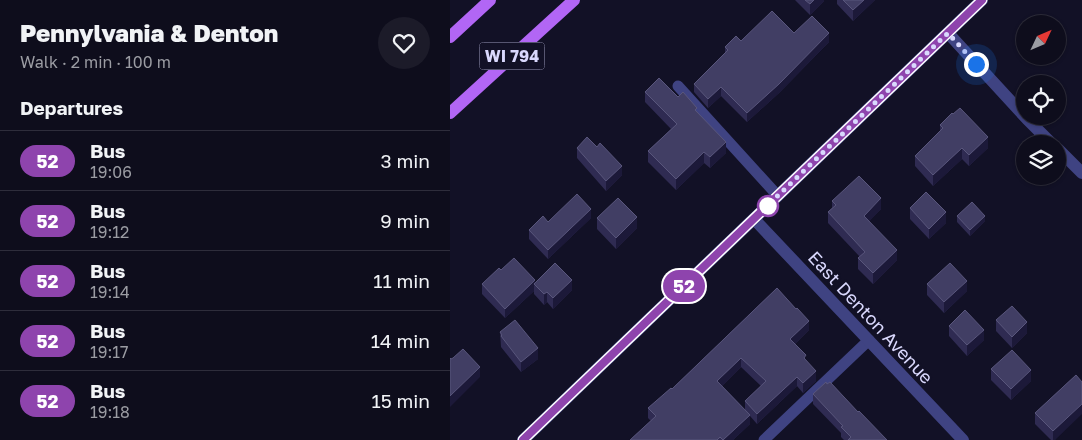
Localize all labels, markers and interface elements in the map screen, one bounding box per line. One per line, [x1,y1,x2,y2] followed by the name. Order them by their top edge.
[1016,15,1066,65] north arrow
[1016,15,1066,185] map controls
[378,17,430,69] button: heart
[20,18,278,47] text: Pennylvania & Denton
[480,42,544,70] road number: WI 794
[20,52,171,72] text: Walk · 2 min · 100 m
[964,52,989,77] your location
[1016,75,1066,125] button: locate
[20,96,123,119] text: Departures
[1016,135,1066,185] button: layers
[90,139,125,162] text: Bus
[381,149,430,172] text: 3 min
[37,150,58,172] text: 52
[90,162,132,182] text: 19:06
[757,195,779,217] unlabelled marker
[90,199,125,222] text: Bus
[380,209,430,232] text: 9 min
[37,210,58,232] text: 52
[90,222,129,242] text: 19:12
[804,246,938,388] street label: East Denton Avenue
[90,259,125,282] text: Bus
[373,269,430,292] text: 11 min
[37,270,58,292] text: 52
[662,270,706,302] line badge: 52
[673,275,695,297] text: 52
[90,282,130,302] text: 19:14
[90,319,125,342] text: Bus
[371,329,430,352] text: 14 min
[37,330,58,352] text: 52
[90,342,128,362] text: 19:17
[90,379,125,402] text: Bus
[371,389,430,412] text: 15 min
[37,390,58,412] text: 52
[90,402,130,422] text: 19:18

